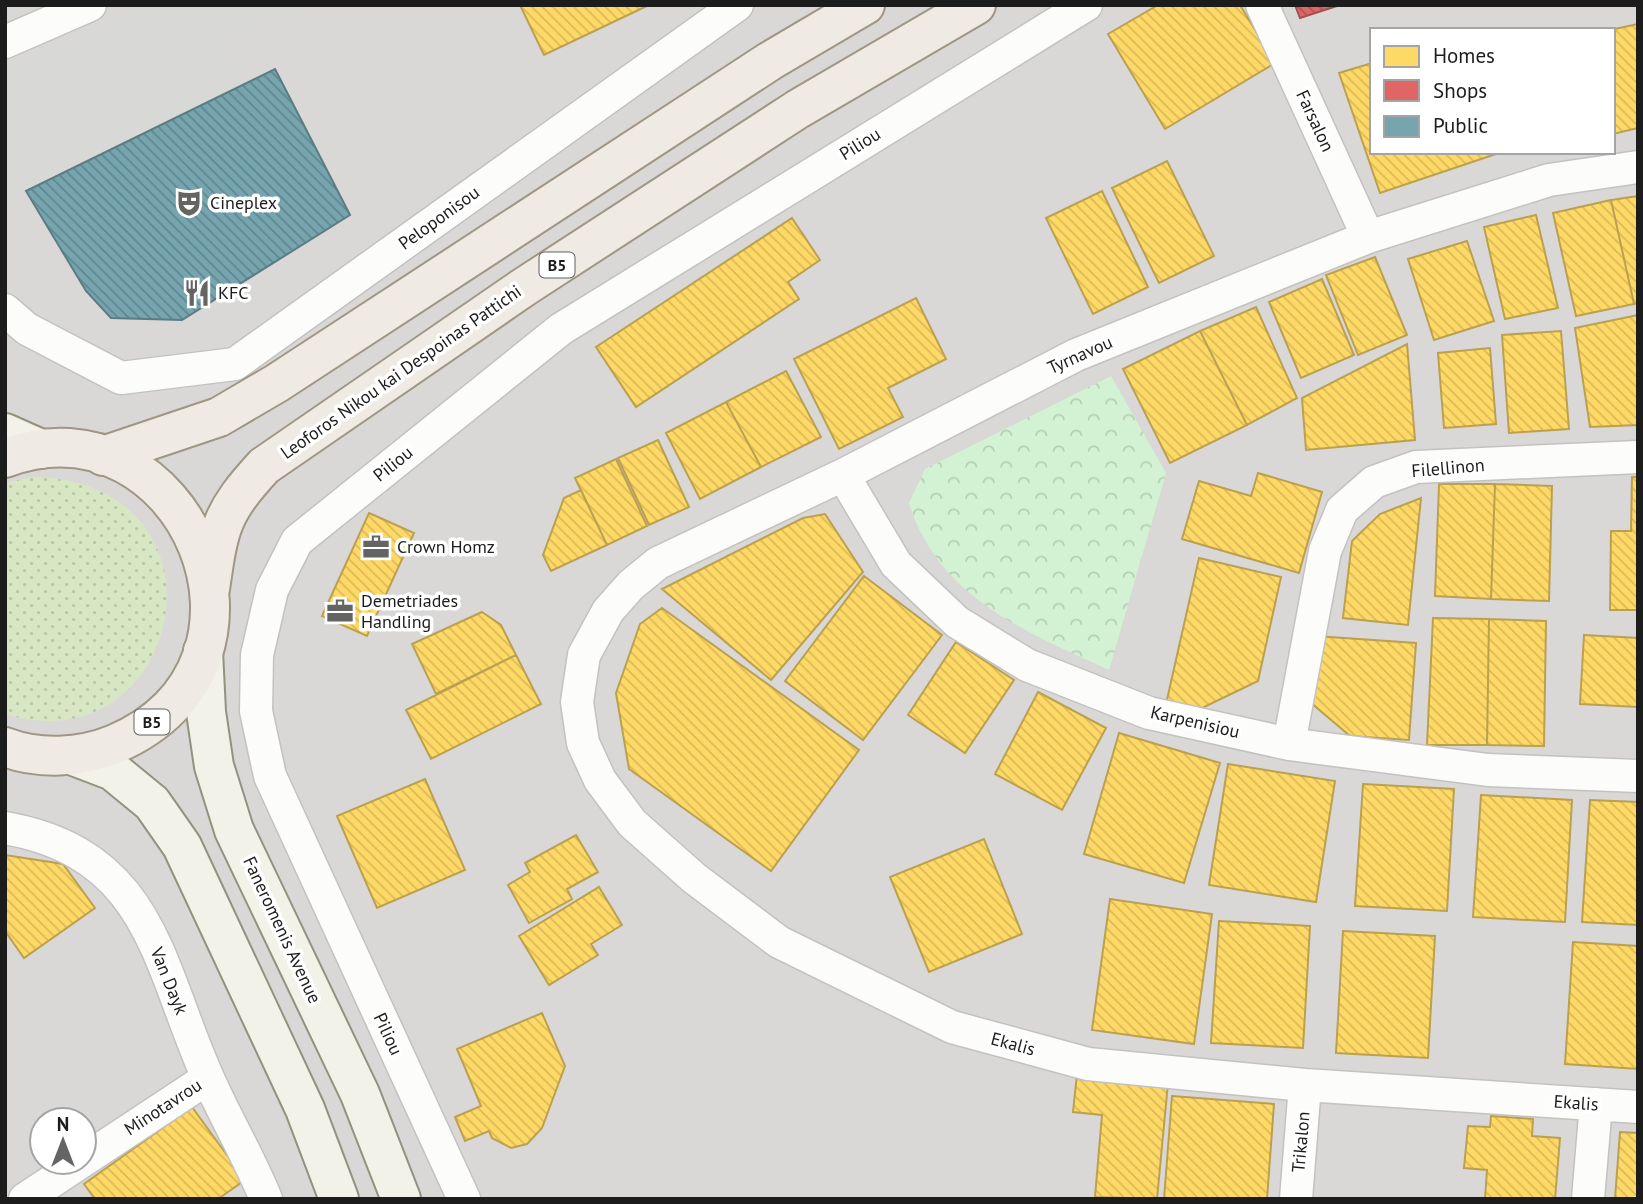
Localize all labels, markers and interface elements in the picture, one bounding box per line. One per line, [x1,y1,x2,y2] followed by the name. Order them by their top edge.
[1370,28,1615,154] legend
[1433,42,1495,69] text: Homes
[1433,77,1487,104] text: Shops
[1291,86,1340,155] street label: Farsalon
[1433,112,1488,139] text: Public
[835,122,885,165] street label: Piliou
[394,181,484,255] street label: Peloponisou
[174,188,204,218] theatre icon: Cineplex
[210,191,277,214] place label: Cineplex
[540,252,574,278] road number: B5
[182,278,212,308] restaurant icon: KFC
[276,279,526,464] street label: Leoforos Nikou kai Despoinas Pattichi
[218,281,249,304] place label: KFC
[1044,330,1116,379] street label: Tyrnavou
[368,441,417,486] street label: Piliou
[1410,453,1485,482] street label: Filellinon
[361,532,391,562] office icon: Crown Homz
[397,535,495,558] place label: Crown Homz
[361,589,458,633] place label: Demetriades Handling
[325,596,355,626] office icon: Demetriades Handling
[1148,700,1242,743] street label: Karpenisiou
[134,709,170,734] road number: B5
[238,853,327,1007] street label: Faneromenis Avenue
[145,943,193,1018] street label: Van Dayk
[369,1009,408,1059] street label: Piliou
[988,1027,1038,1060] street label: Ekalis
[120,1073,206,1140] street label: Minotavrou
[1553,1089,1599,1116] street label: Ekalis
[28,1106,98,1176] north arrow
[1286,1110,1315,1174] street label: Trikalon
[57,1112,69,1136] text: N

